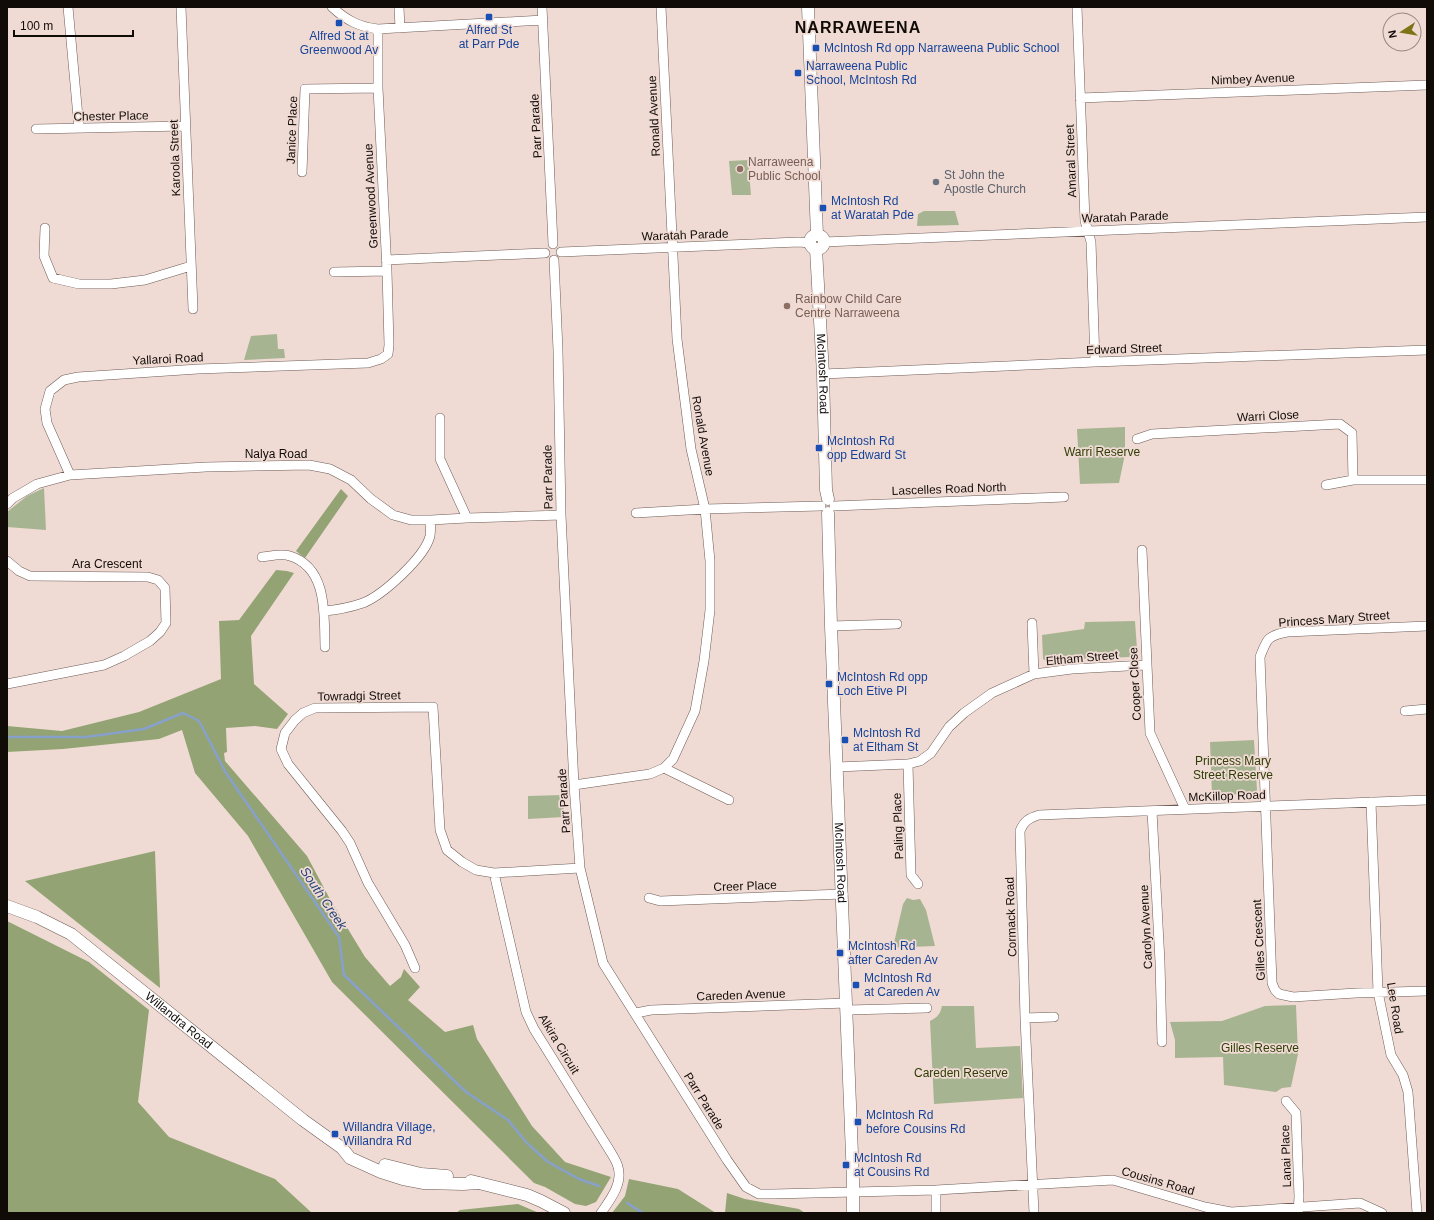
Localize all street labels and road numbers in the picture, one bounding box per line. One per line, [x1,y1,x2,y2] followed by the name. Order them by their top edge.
[1211,71,1295,87] street label: Nimbey Avenue
[645,75,663,157] street label: Ronald Avenue
[527,93,545,159] street label: Parr Parade
[284,95,300,164] street label: Janice Place
[73,108,149,124] street label: Chester Place
[167,119,183,197] street label: Karoola Street
[1063,123,1079,198] street label: Amaral Street
[361,143,381,249] street label: Greenwood Avenue
[1081,208,1169,226] street label: Waratah Parade
[641,226,729,244] street label: Waratah Parade
[814,333,831,414] street label: McIntosh Road
[1086,341,1163,357] street label: Edward Street
[132,350,204,368] street label: Yallaroi Road
[689,395,717,478] street label: Ronald Avenue
[1237,407,1300,425] street label: Warri Close
[540,444,556,509] street label: Parr Parade
[245,447,307,461] street label: Nalya Road
[891,480,1007,498] street label: Lascelles Road North
[72,557,143,571] street label: Ara Crescent
[1278,608,1391,630] street label: Princess Mary Street
[1126,647,1144,721] street label: Cooper Close
[1045,648,1119,668] street label: Eltham Street
[317,688,401,704] street label: Towradgi Street
[555,768,573,834] street label: Parr Parade
[1188,788,1266,804] street label: McKillop Road
[890,792,906,860] street label: Paling Place
[832,822,849,903] street label: McIntosh Road
[1003,877,1019,957] street label: Cormack Road
[713,878,777,894] street label: Creer Place
[1137,884,1155,970] street label: Carolyn Avenue
[1250,898,1268,981] street label: Gilles Crescent
[1384,981,1406,1035] street label: Lee Road
[696,986,786,1004] street label: Careden Avenue
[142,989,215,1052] street label: Willandra Road
[536,1012,583,1077] street label: Alkira Circuit
[681,1070,727,1132] street label: Parr Parade
[1278,1124,1294,1188] street label: Lanai Place
[1120,1164,1196,1198] street label: Cousins Road

